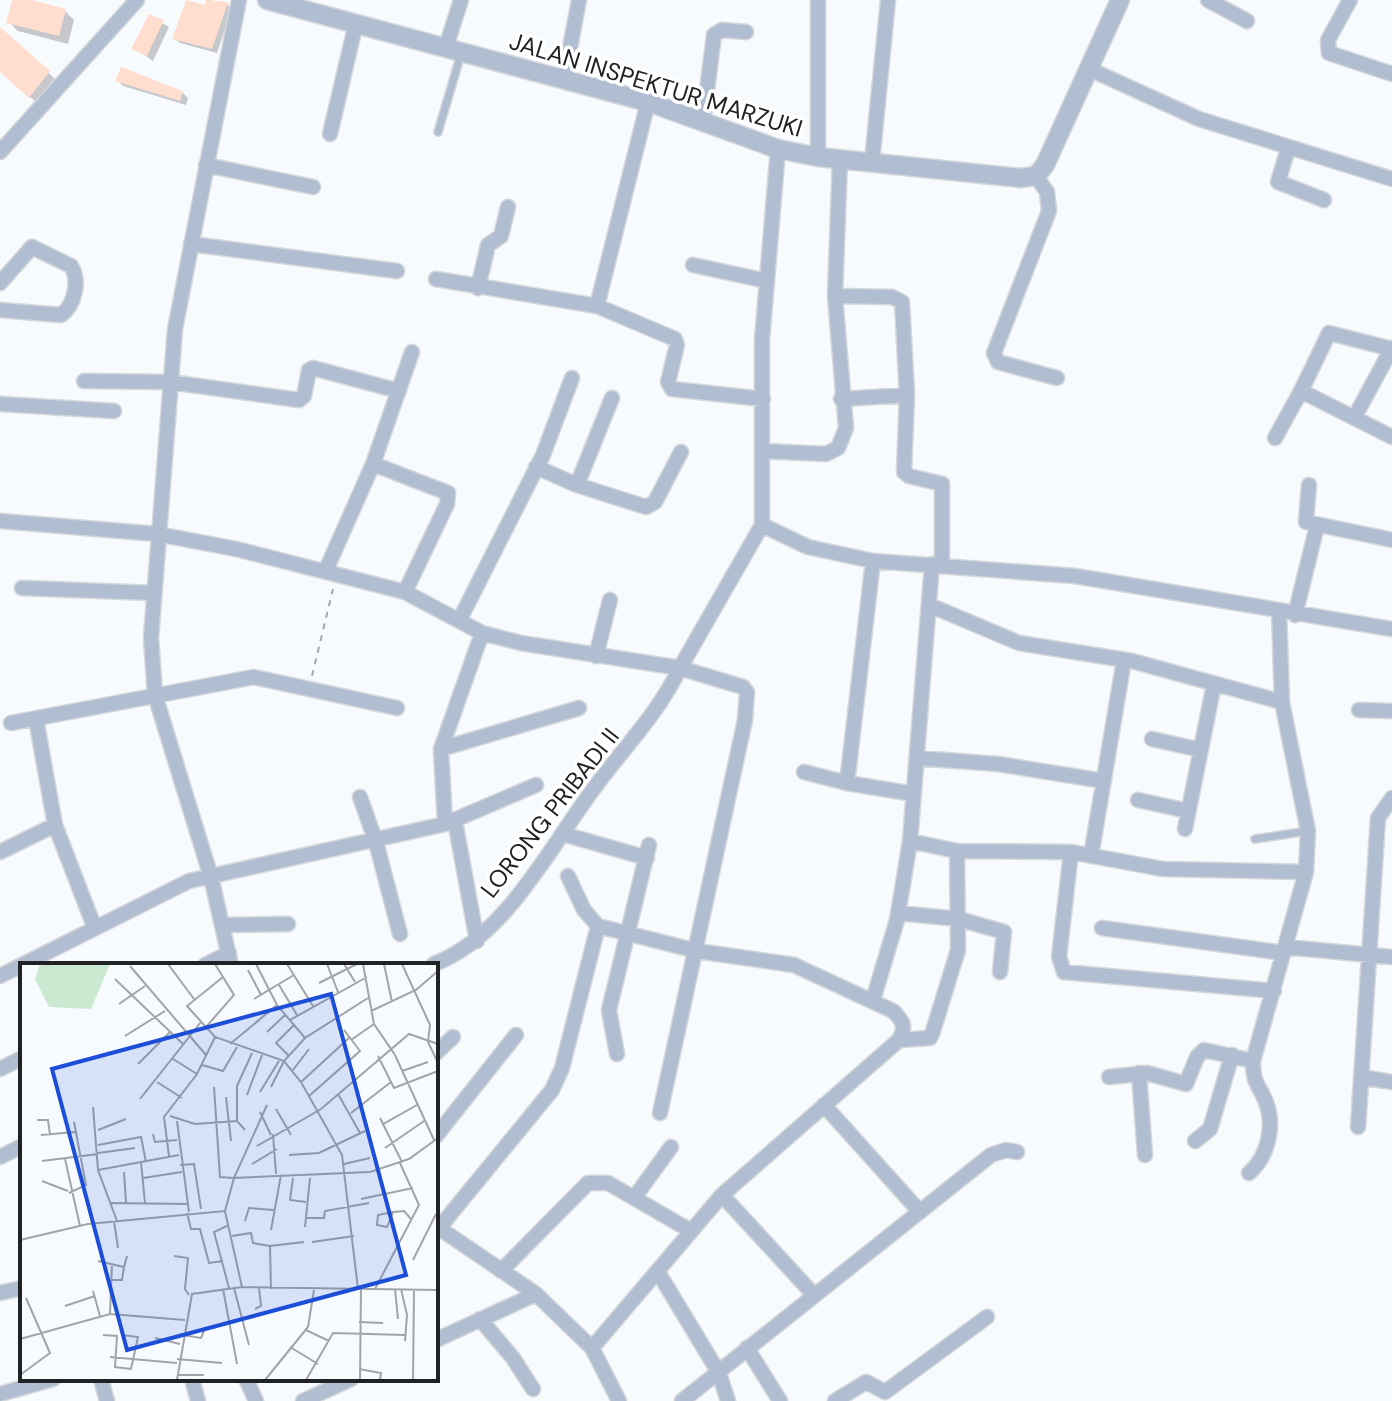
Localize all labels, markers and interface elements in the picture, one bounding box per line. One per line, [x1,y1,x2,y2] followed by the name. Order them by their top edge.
[506,25,806,144] street label: JALAN INSPEKTUR MARZUKI
[474,721,626,904] street label: LORONG PRIBADI II
[20,963,438,1381] inset map

